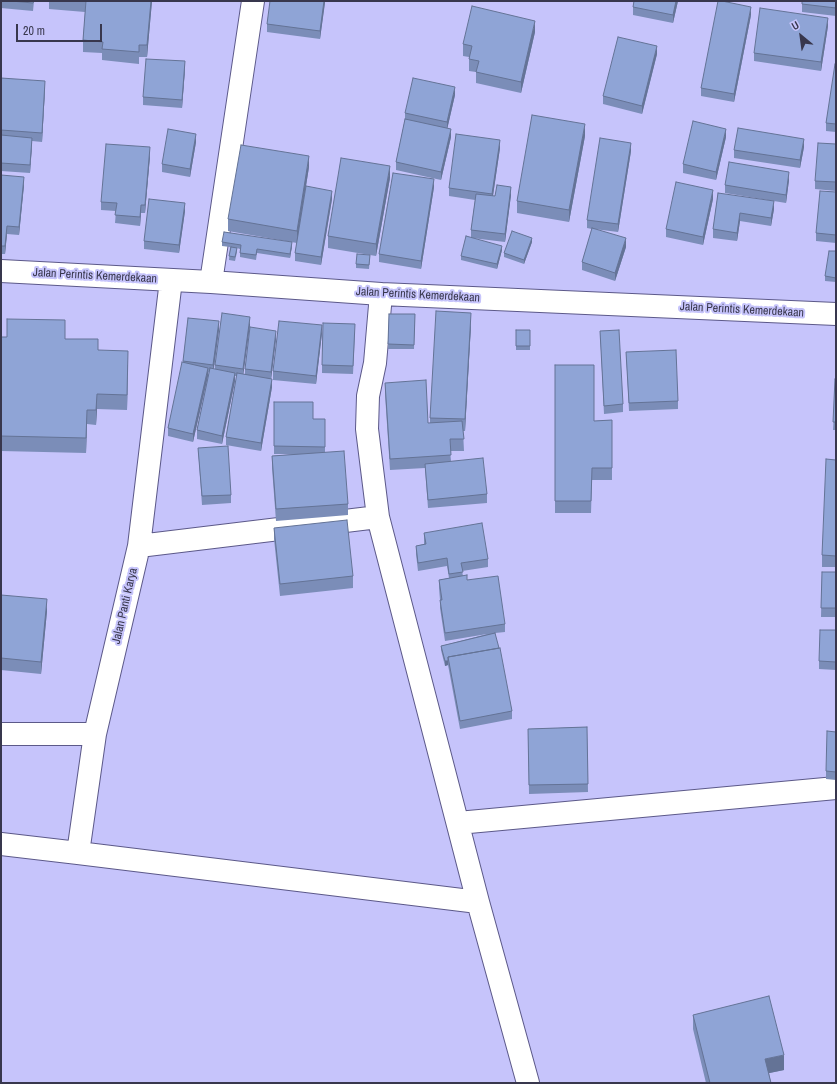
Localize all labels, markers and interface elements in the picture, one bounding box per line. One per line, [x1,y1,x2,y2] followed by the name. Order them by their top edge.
[18,16,104,42] scale bar
[781,16,821,56] north arrow
[789,18,801,33] text: U
[23,23,45,39] text: 20 m
[33,266,157,286] street label: Jalan Perintis Kemerdekaan
[356,285,480,305] street label: Jalan Perintis Kemerdekaan
[680,300,804,320] street label: Jalan Perintis Kemerdekaan
[109,567,141,645] street label: Jalan Panti Karya

